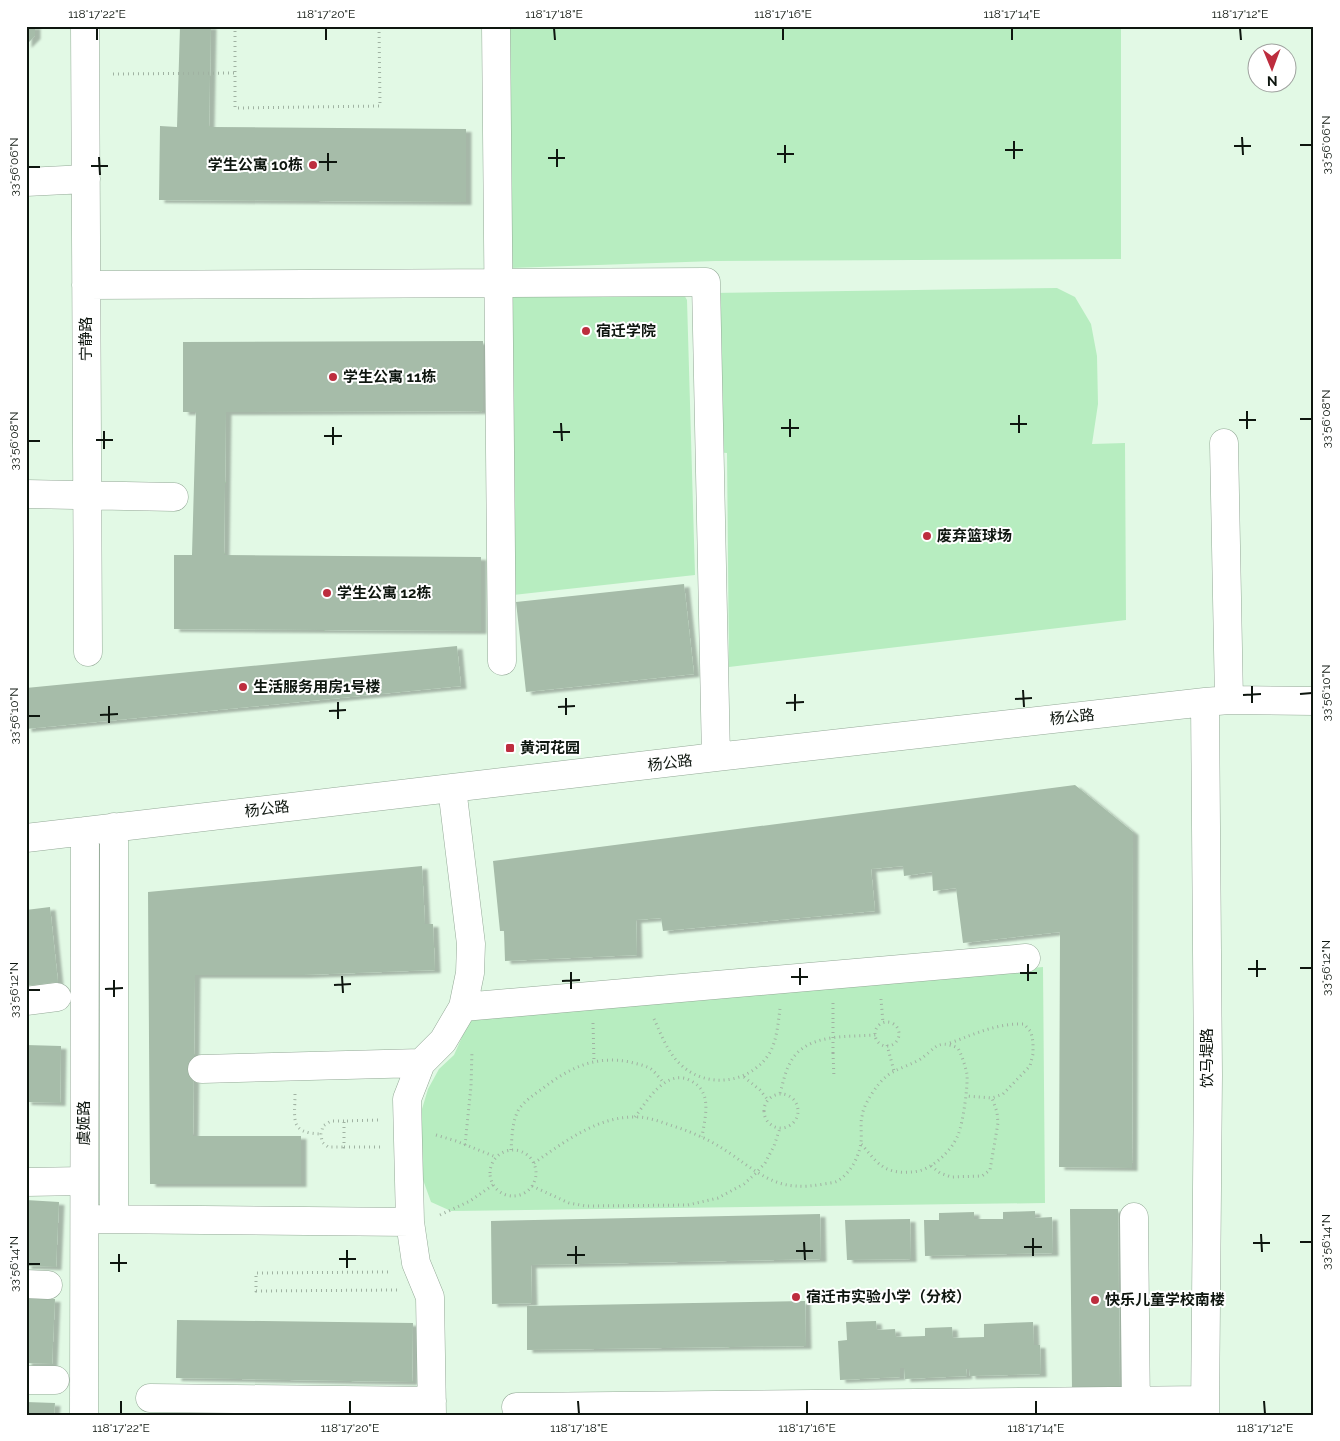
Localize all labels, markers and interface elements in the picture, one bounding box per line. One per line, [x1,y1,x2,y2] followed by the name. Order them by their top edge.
[68,7,126,21] text: 118°17'22"E
[297,7,355,21] text: 118°17'20"E
[525,7,583,21] text: 118°17'18"E
[754,7,812,21] text: 118°17'16"E
[984,7,1040,21] text: 118°17'14"E
[1212,7,1268,21] text: 118°17'12"E
[1248,42,1298,92] north arrow
[1267,73,1278,89] text: N
[1319,116,1333,174] text: 33°56'06"N
[7,138,21,196] text: 33°56'06"N
[208,156,303,174] place label: 学生公寓 10栋
[307,159,319,171] marker: 学生公寓 10栋
[77,316,95,362] street label: 宁静路
[596,322,656,340] place label: 宿迁学院
[580,325,592,337] marker: 宿迁学院
[343,368,436,386] place label: 学生公寓 11栋
[327,371,339,383] marker: 学生公寓 11栋
[1319,390,1333,448] text: 33°56'08"N
[7,412,21,470] text: 33°56'08"N
[937,527,1012,545] place label: 废弃篮球场
[921,530,933,542] marker: 废弃篮球场
[337,584,431,602] place label: 学生公寓 12栋
[321,587,333,599] marker: 学生公寓 12栋
[1319,665,1333,721] text: 33°56'10"N
[253,678,380,696] place label: 生活服务用房1号楼
[237,681,249,693] marker: 生活服务用房1号楼
[7,688,21,744] text: 33°56'10"N
[1049,706,1095,728] street label: 杨公路
[520,739,580,757] place label: 黄河花园
[504,742,516,754] marker: 黄河花园
[647,751,693,775] street label: 杨公路
[244,797,290,821] street label: 杨公路
[1319,940,1333,996] text: 33°56'12"N
[7,962,21,1018] text: 33°56'12"N
[1198,1028,1216,1088] street label: 饮马堤路
[75,1100,93,1146] street label: 虞姬路
[1319,1214,1333,1270] text: 33°56'14"N
[7,1236,21,1292] text: 33°56'14"N
[806,1288,971,1306] place label: 宿迁市实验小学（分校）
[790,1291,802,1303] marker: 宿迁市实验小学（分校）
[1105,1291,1225,1309] place label: 快乐儿童学校南楼
[1089,1294,1101,1306] marker: 快乐儿童学校南楼
[92,1421,150,1435] text: 118°17'22"E
[321,1421,379,1435] text: 118°17'20"E
[550,1421,608,1435] text: 118°17'18"E
[778,1421,836,1435] text: 118°17'16"E
[1008,1421,1064,1435] text: 118°17'14"E
[1237,1421,1293,1435] text: 118°17'12"E

